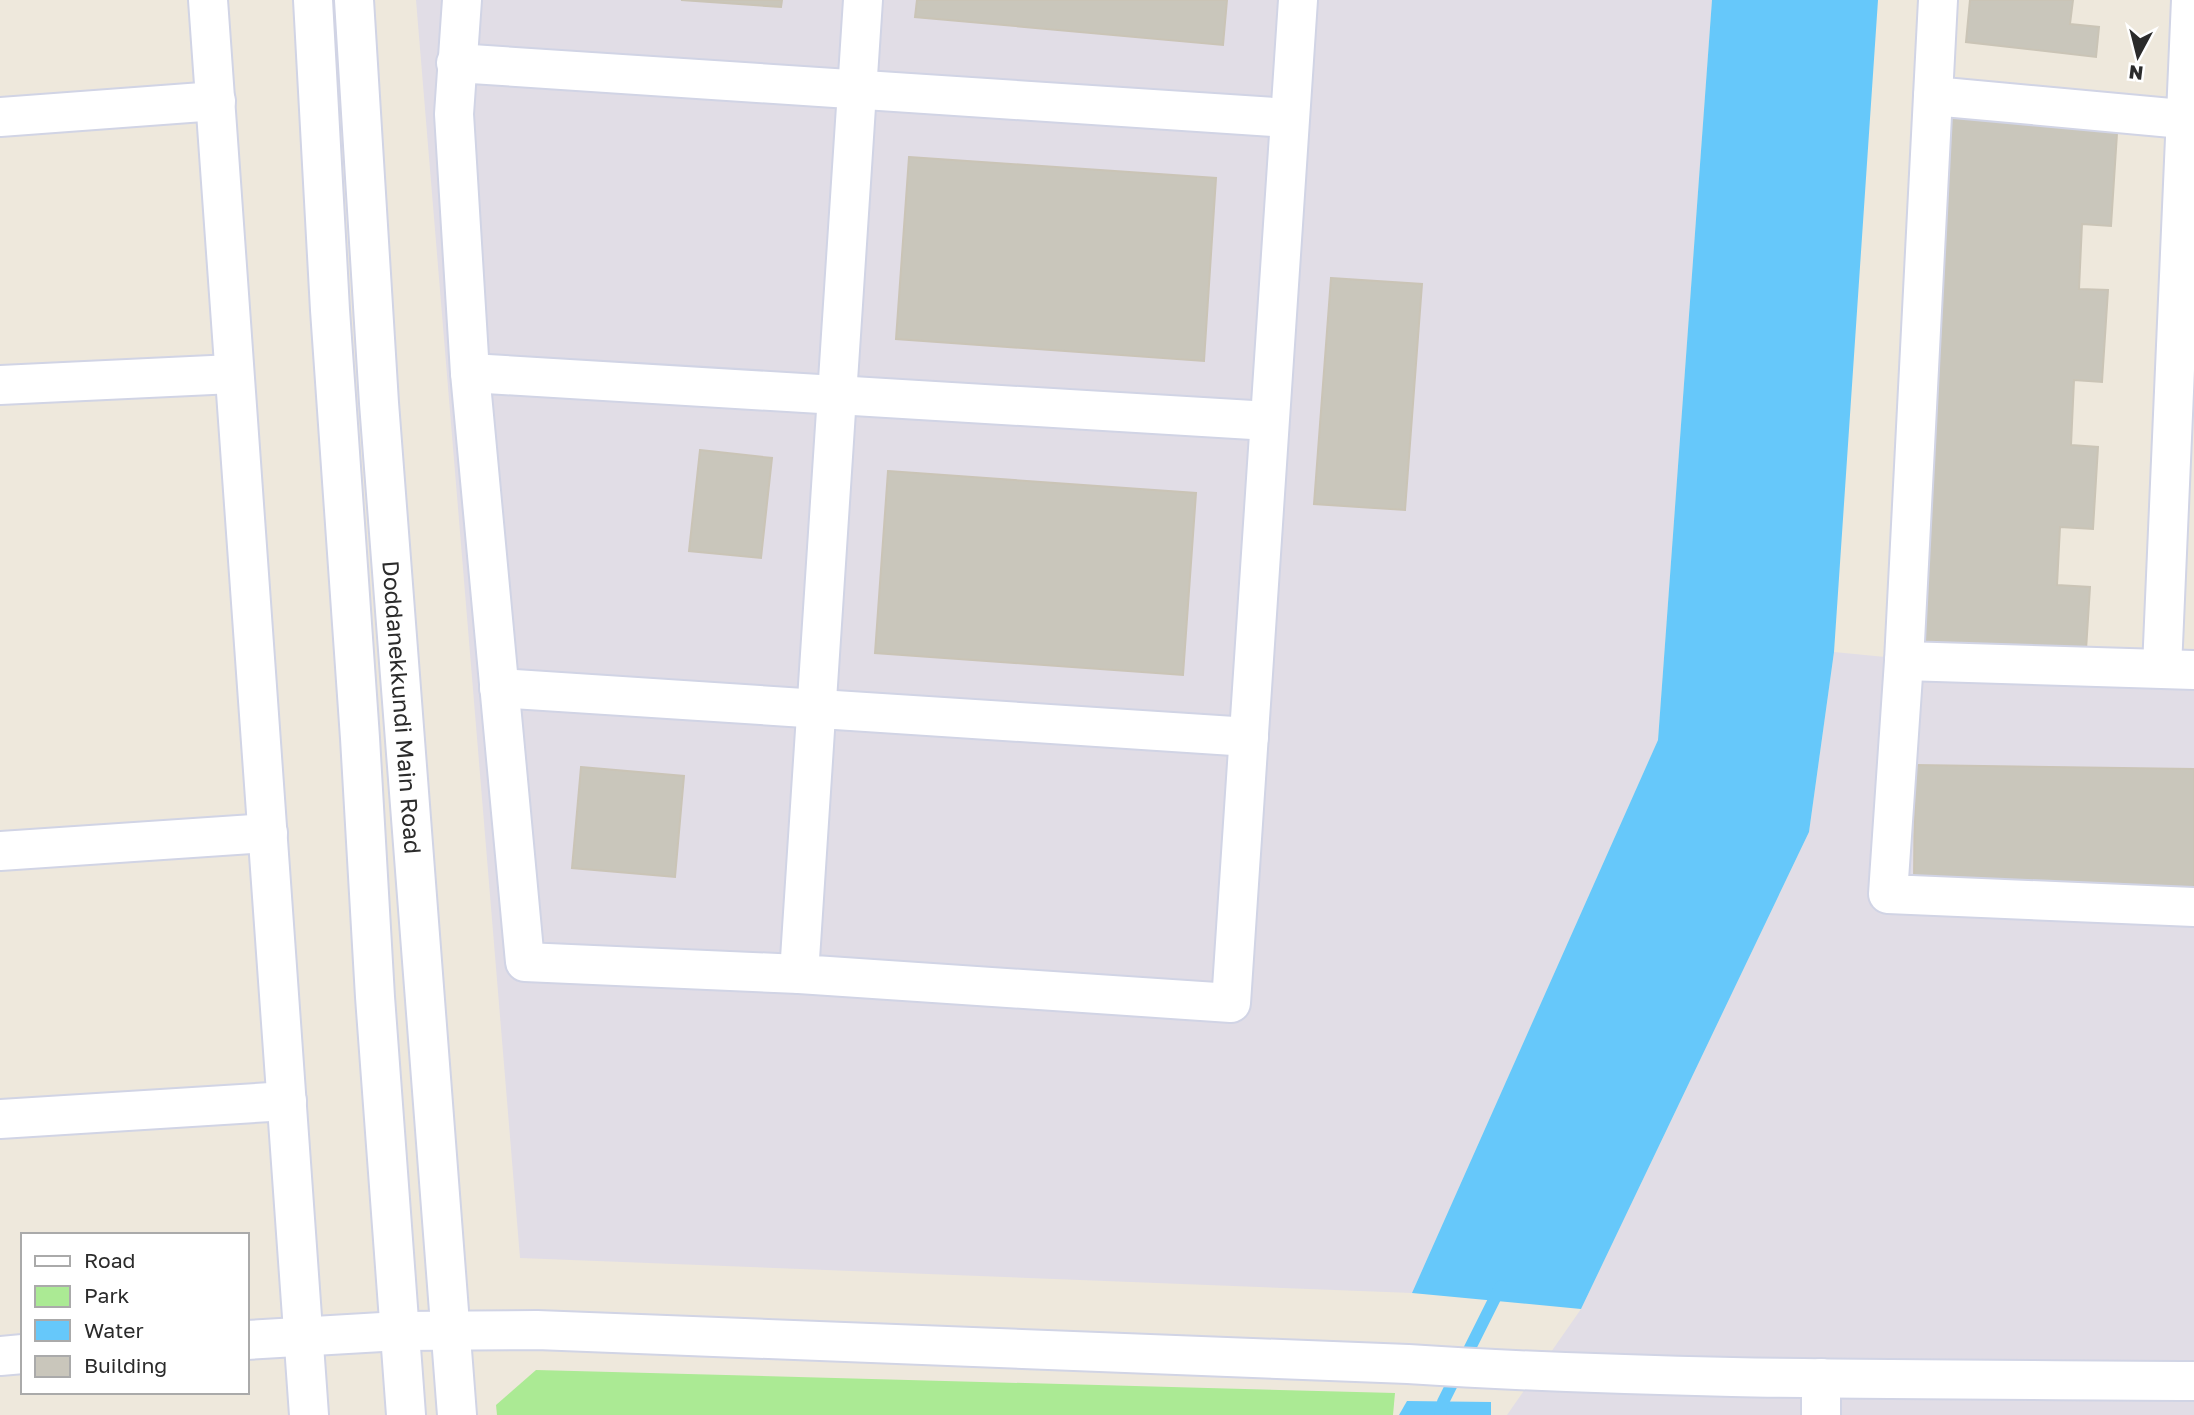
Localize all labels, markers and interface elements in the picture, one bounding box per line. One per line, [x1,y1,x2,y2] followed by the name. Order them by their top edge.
[2103,21,2173,91] north arrow
[2127,61,2144,86] text: N
[377,560,428,855] street label: Doddanekkundi Main Road
[21,1233,248,1394] legend
[84,1247,135,1273] text: Road
[84,1282,130,1308] text: Park
[84,1317,144,1343] text: Water
[84,1352,167,1378] text: Building

